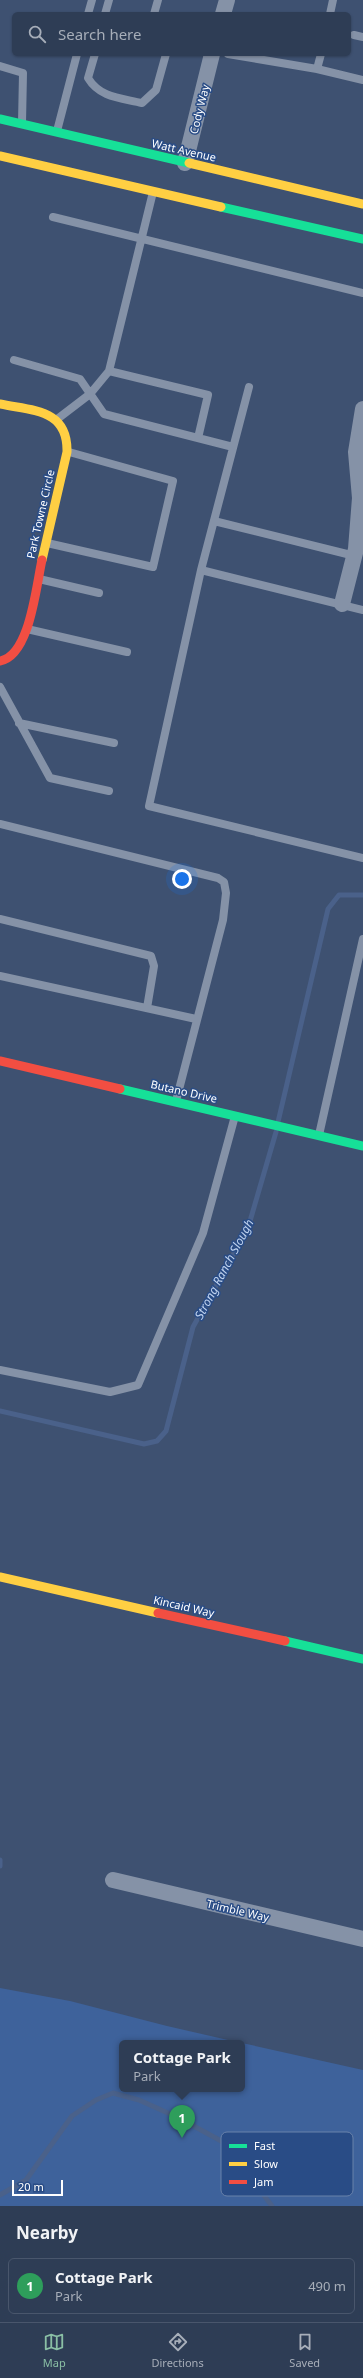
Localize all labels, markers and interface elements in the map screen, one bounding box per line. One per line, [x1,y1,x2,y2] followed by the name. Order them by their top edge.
[12,12,351,56] search box
[26,23,48,45] icon: search
[58,24,141,44] text: Search here
[186,82,212,135] street label: Cody Way
[150,135,218,165] street label: Watt Avenue
[22,468,58,560] street label: Park Towne Circle
[172,869,192,889] your location
[149,1076,219,1106] street label: Butano Drive
[190,1216,258,1322] water label: Strong Ranch Slough
[152,1592,216,1620] street label: Kincaid Way
[205,1896,271,1925] street label: Trimble Way
[119,2040,245,2092] popup
[133,2047,231,2067] text: Cottage Park
[133,2067,161,2085] text: Park
[169,2105,195,2138] pin: 1
[221,2132,353,2196] legend
[254,2138,275,2153] text: Fast
[254,2156,278,2171] text: Slow
[253,2174,273,2189] text: Jam
[12,2178,63,2197] scale bar
[18,2179,44,2194] text: 20 m
[16,2221,78,2244] text: Nearby
[55,2267,153,2287] text: Cottage Park
[26,2277,34,2295] text: 1
[308,2277,346,2295] text: 490 m
[55,2287,82,2305] text: Park
[43,2331,66,2370] tab: Map
[151,2331,204,2370] tab: Directions
[289,2331,320,2370] tab: Saved

